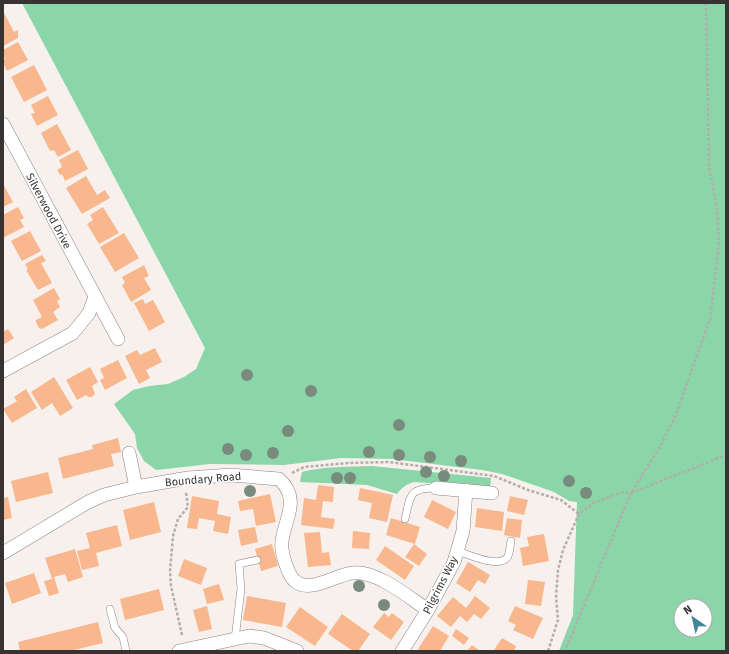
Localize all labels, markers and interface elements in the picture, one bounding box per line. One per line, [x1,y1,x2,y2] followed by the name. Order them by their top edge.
[23,171,74,251] street label: Silverwood Drive
[164,470,242,489] street label: Boundary Road
[420,554,461,616] street label: Pilgrims Way
[673,598,713,638] north arrow
[681,603,694,618] text: N

